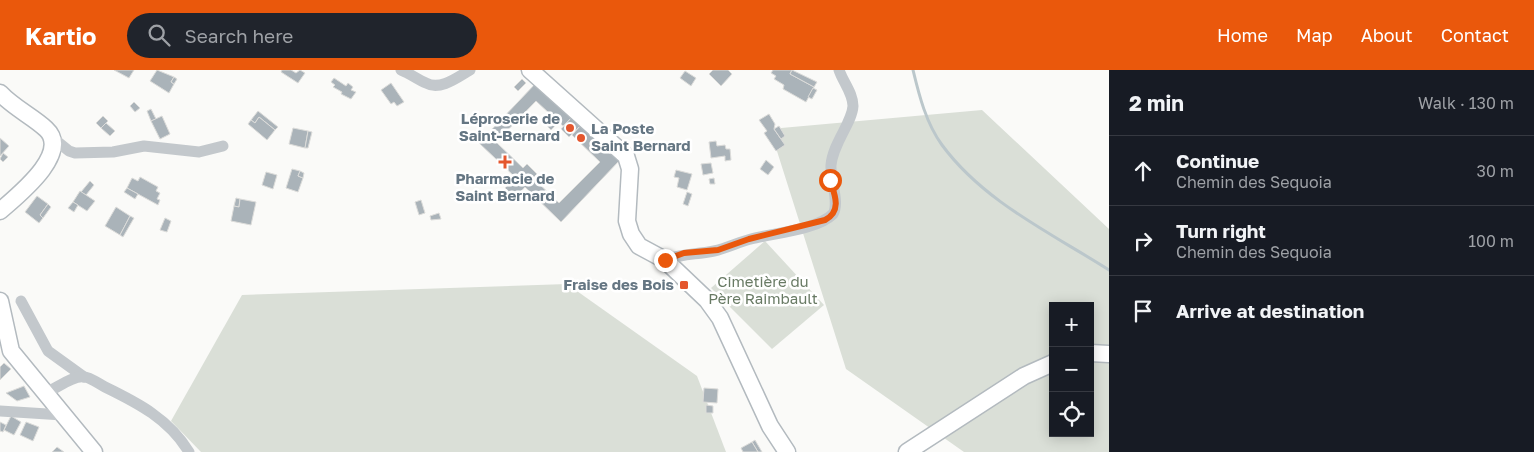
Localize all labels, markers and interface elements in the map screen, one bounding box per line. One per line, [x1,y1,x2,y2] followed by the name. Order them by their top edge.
[127,13,477,58] search box
[25,21,97,50] text: Kartio
[145,21,173,49] icon: search
[185,24,293,47] text: Search here
[1217,24,1268,46] text: Home
[1296,24,1333,46] text: Map
[1361,24,1413,46] text: About
[1441,24,1509,46] text: Contact
[1129,90,1184,116] text: 2 min
[1418,93,1514,113] text: Walk · 130 m
[459,109,560,144] place label: Léproserie de Saint-Bernard
[591,119,691,154] place label: La Poste Saint Bernard
[564,122,576,134] marker: Léproserie de Saint-Bernard
[575,132,587,144] marker: La Poste Saint Bernard
[1176,149,1259,172] text: Continue
[499,156,511,168] marker: Pharmacie de Saint Bernard
[1129,157,1157,185] icon: ahead
[1477,161,1514,181] text: 30 m
[455,169,555,204] place label: Pharmacie de Saint Bernard
[819,169,842,192] route start
[1176,172,1332,192] text: Chemin des Sequoia
[1176,219,1266,242] text: Turn right
[1129,227,1157,255] icon: right
[1468,231,1514,251] text: 100 m
[1176,242,1332,262] text: Chemin des Sequoia
[654,249,677,272] route end
[708,272,818,307] park label: Cimetière du Père Raimbault
[563,275,674,293] place label: Fraise des Bois
[678,279,690,291] marker: Fraise des Bois
[1129,297,1157,325] icon: arrive
[1176,299,1364,322] text: Arrive at destination
[1049,302,1094,437] map controls
[1049,302,1094,347] button: +
[1049,347,1094,392] button: −
[1049,392,1094,437] button: locate

